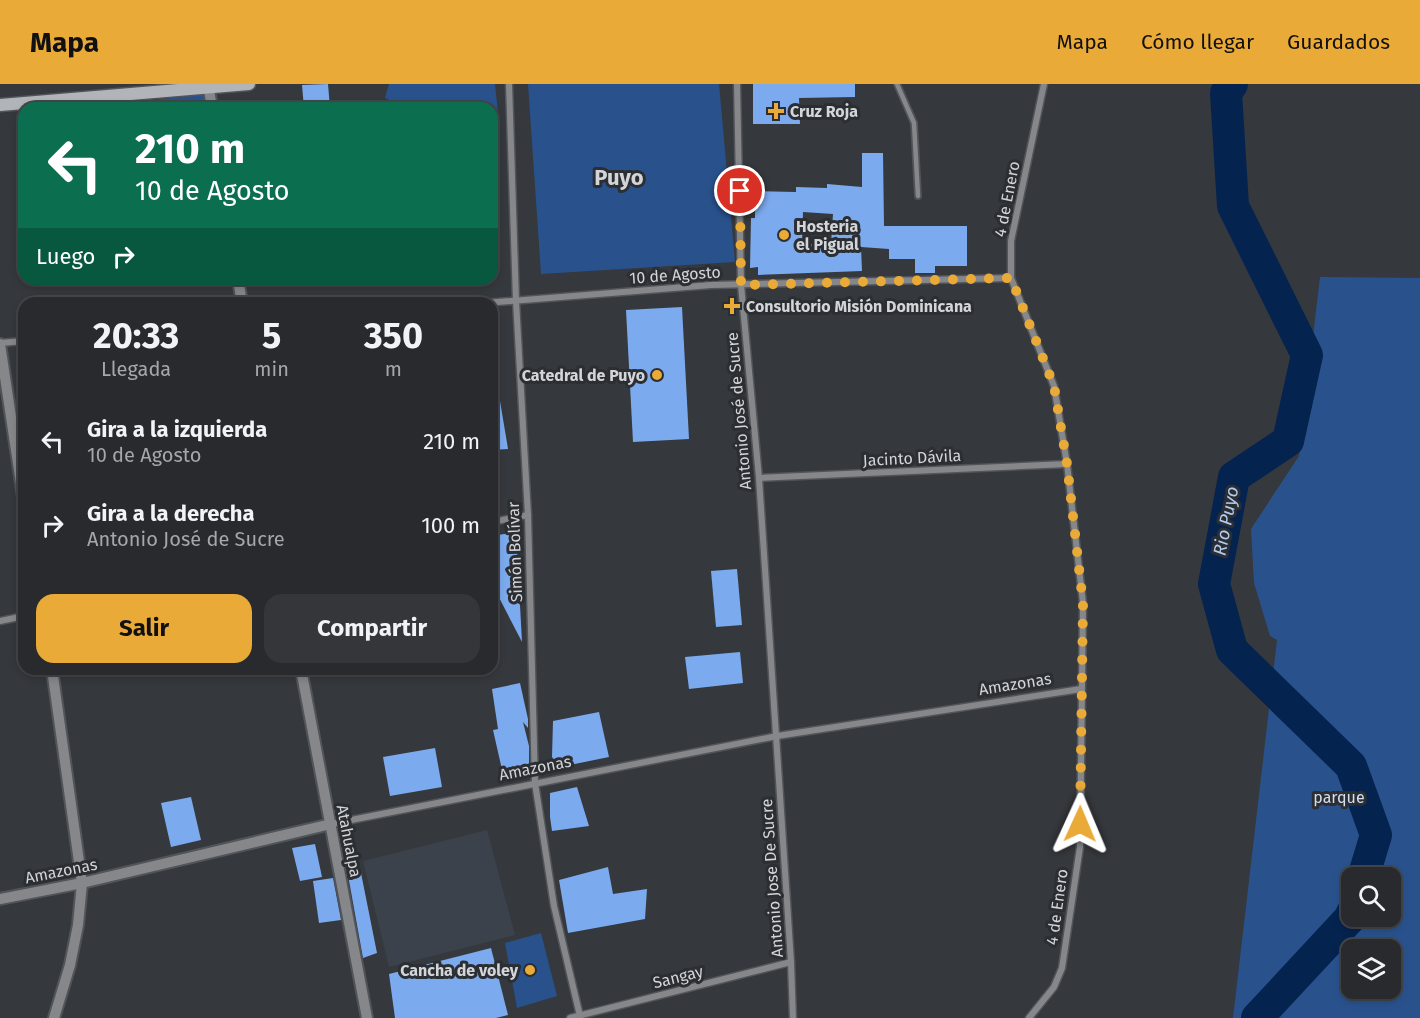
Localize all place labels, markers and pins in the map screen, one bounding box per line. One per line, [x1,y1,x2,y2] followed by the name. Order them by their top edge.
[767,102,785,120] marker: Cruz Roja
[790,102,858,121] place label: Cruz Roja
[714,165,765,216] pin
[796,217,859,254] place label: Hosteria el Pigual
[777,228,791,242] marker: Hosteria el Pigual
[723,297,741,315] marker: Consultorio Misión Dominicana
[746,297,972,316] place label: Consultorio Misión Dominicana
[522,366,645,385] place label: Catedral de Puyo
[650,368,664,382] marker: Catedral de Puyo
[400,961,519,980] place label: Cancha de voley
[523,963,537,977] marker: Cancha de voley

